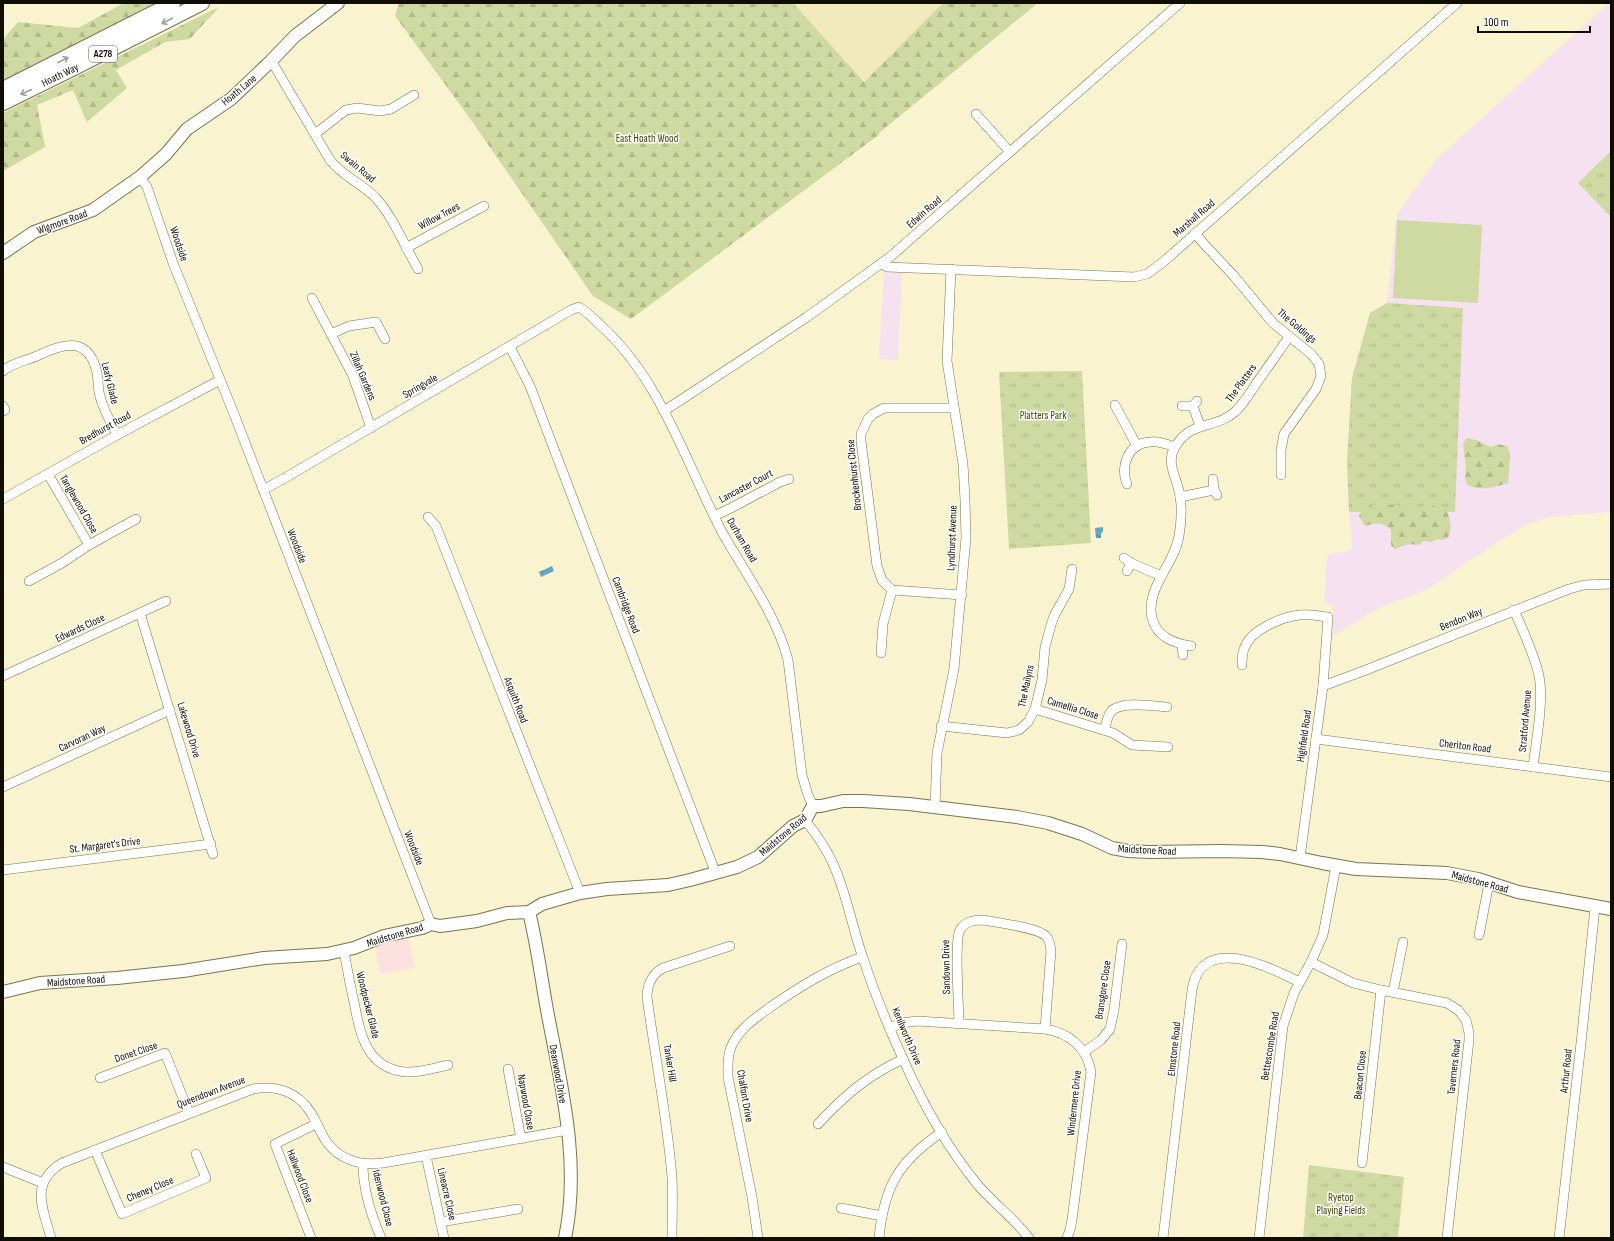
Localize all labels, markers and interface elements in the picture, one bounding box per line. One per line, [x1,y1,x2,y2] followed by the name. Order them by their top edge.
[1478,8,1590,34] scale bar
[1484,15,1509,30] text: 100 m
[161,18,173,25] one-way arrow
[89,46,117,62] road number: A278
[57,55,69,63] one-way arrow
[39,60,81,89] street label: Hoath Way
[219,72,259,108] street label: Hoath Lane
[20,89,32,96] one-way arrow
[616,132,679,145] park label: East Hoath Wood
[338,149,378,186] street label: Swain Road
[904,193,944,231] street label: Edwin Road
[1171,196,1218,240] street label: Marshall Road
[416,200,462,232] street label: Willow Trees
[35,207,89,237] street label: Wigmore Road
[167,225,191,263] street label: Woodside
[1275,306,1319,346] street label: The Goldings
[347,350,379,402] street label: Zillah Gardens
[99,361,121,405] street label: Leafy Glade
[1223,361,1259,405] street label: The Platters
[400,371,440,401] street label: Springvale
[77,408,133,447] street label: Bredhurst Road
[1020,409,1067,422] park label: Platters Park
[844,439,864,511] street label: Brockenhurst Close
[717,466,776,506] street label: Lancaster Court
[57,472,101,536] street label: Tanglewood Close
[944,505,960,571] street label: Lyndhurst Avenue
[724,515,760,565] street label: Durham Road
[285,527,309,565] street label: Woodside
[609,575,643,636] street label: Cambridge Road
[1438,604,1485,633] street label: Bendon Way
[53,611,107,645] street label: Edwards Close
[1015,664,1037,708] street label: The Mailyns
[501,674,531,725] street label: Asquith Road
[1516,689,1534,753] street label: Stratford Avenue
[1045,694,1101,722] street label: Camellia Close
[174,701,204,759] street label: Lakewood Drive
[1294,709,1314,763] street label: Highfield Road
[56,721,108,755] street label: Carvoran Way
[1438,736,1492,756] street label: Cheriton Road
[756,811,810,859] street label: Maidstone Road
[402,829,426,867] street label: Woodside
[69,834,141,856] street label: St. Margaret's Drive
[1118,842,1177,858] street label: Maidstone Road
[1450,868,1510,896] street label: Maidstone Road
[365,920,425,950] street label: Maidstone Road
[939,940,953,994] street label: Sandown Drive
[1092,960,1114,1020] street label: Bransgore Close
[353,970,383,1040] street label: Woodpecker Glade
[46,972,106,990] street label: Maidstone Road
[889,1005,925,1067] street label: Kenilworth Drive
[1258,1010,1282,1081] street label: Bettescombe Road
[1165,1021,1183,1077] street label: Elmstone Road
[1445,1038,1463,1095] street label: Taverners Road
[113,1039,159,1065] street label: Donet Close
[661,1043,679,1083] street label: Tanker Hill
[546,1044,570,1104] street label: Deanwood Drive
[1557,1048,1575,1095] street label: Arthur Road
[1351,1050,1369,1100] street label: Beacon Close
[734,1069,756,1123] street label: Chalfont Drive
[1064,1070,1084,1136] street label: Windermere Drive
[175,1073,247,1111] street label: Queendown Avenue
[515,1073,537,1131] street label: Napwood Close
[284,1148,316,1204] street label: Hallwood Close
[435,1167,459,1221] street label: Lineacre Close
[370,1168,396,1228] street label: Idenwood Close
[125,1173,175,1205] street label: Cheney Close
[1316,1191,1366,1217] park label: Ryetop Playing Fields

